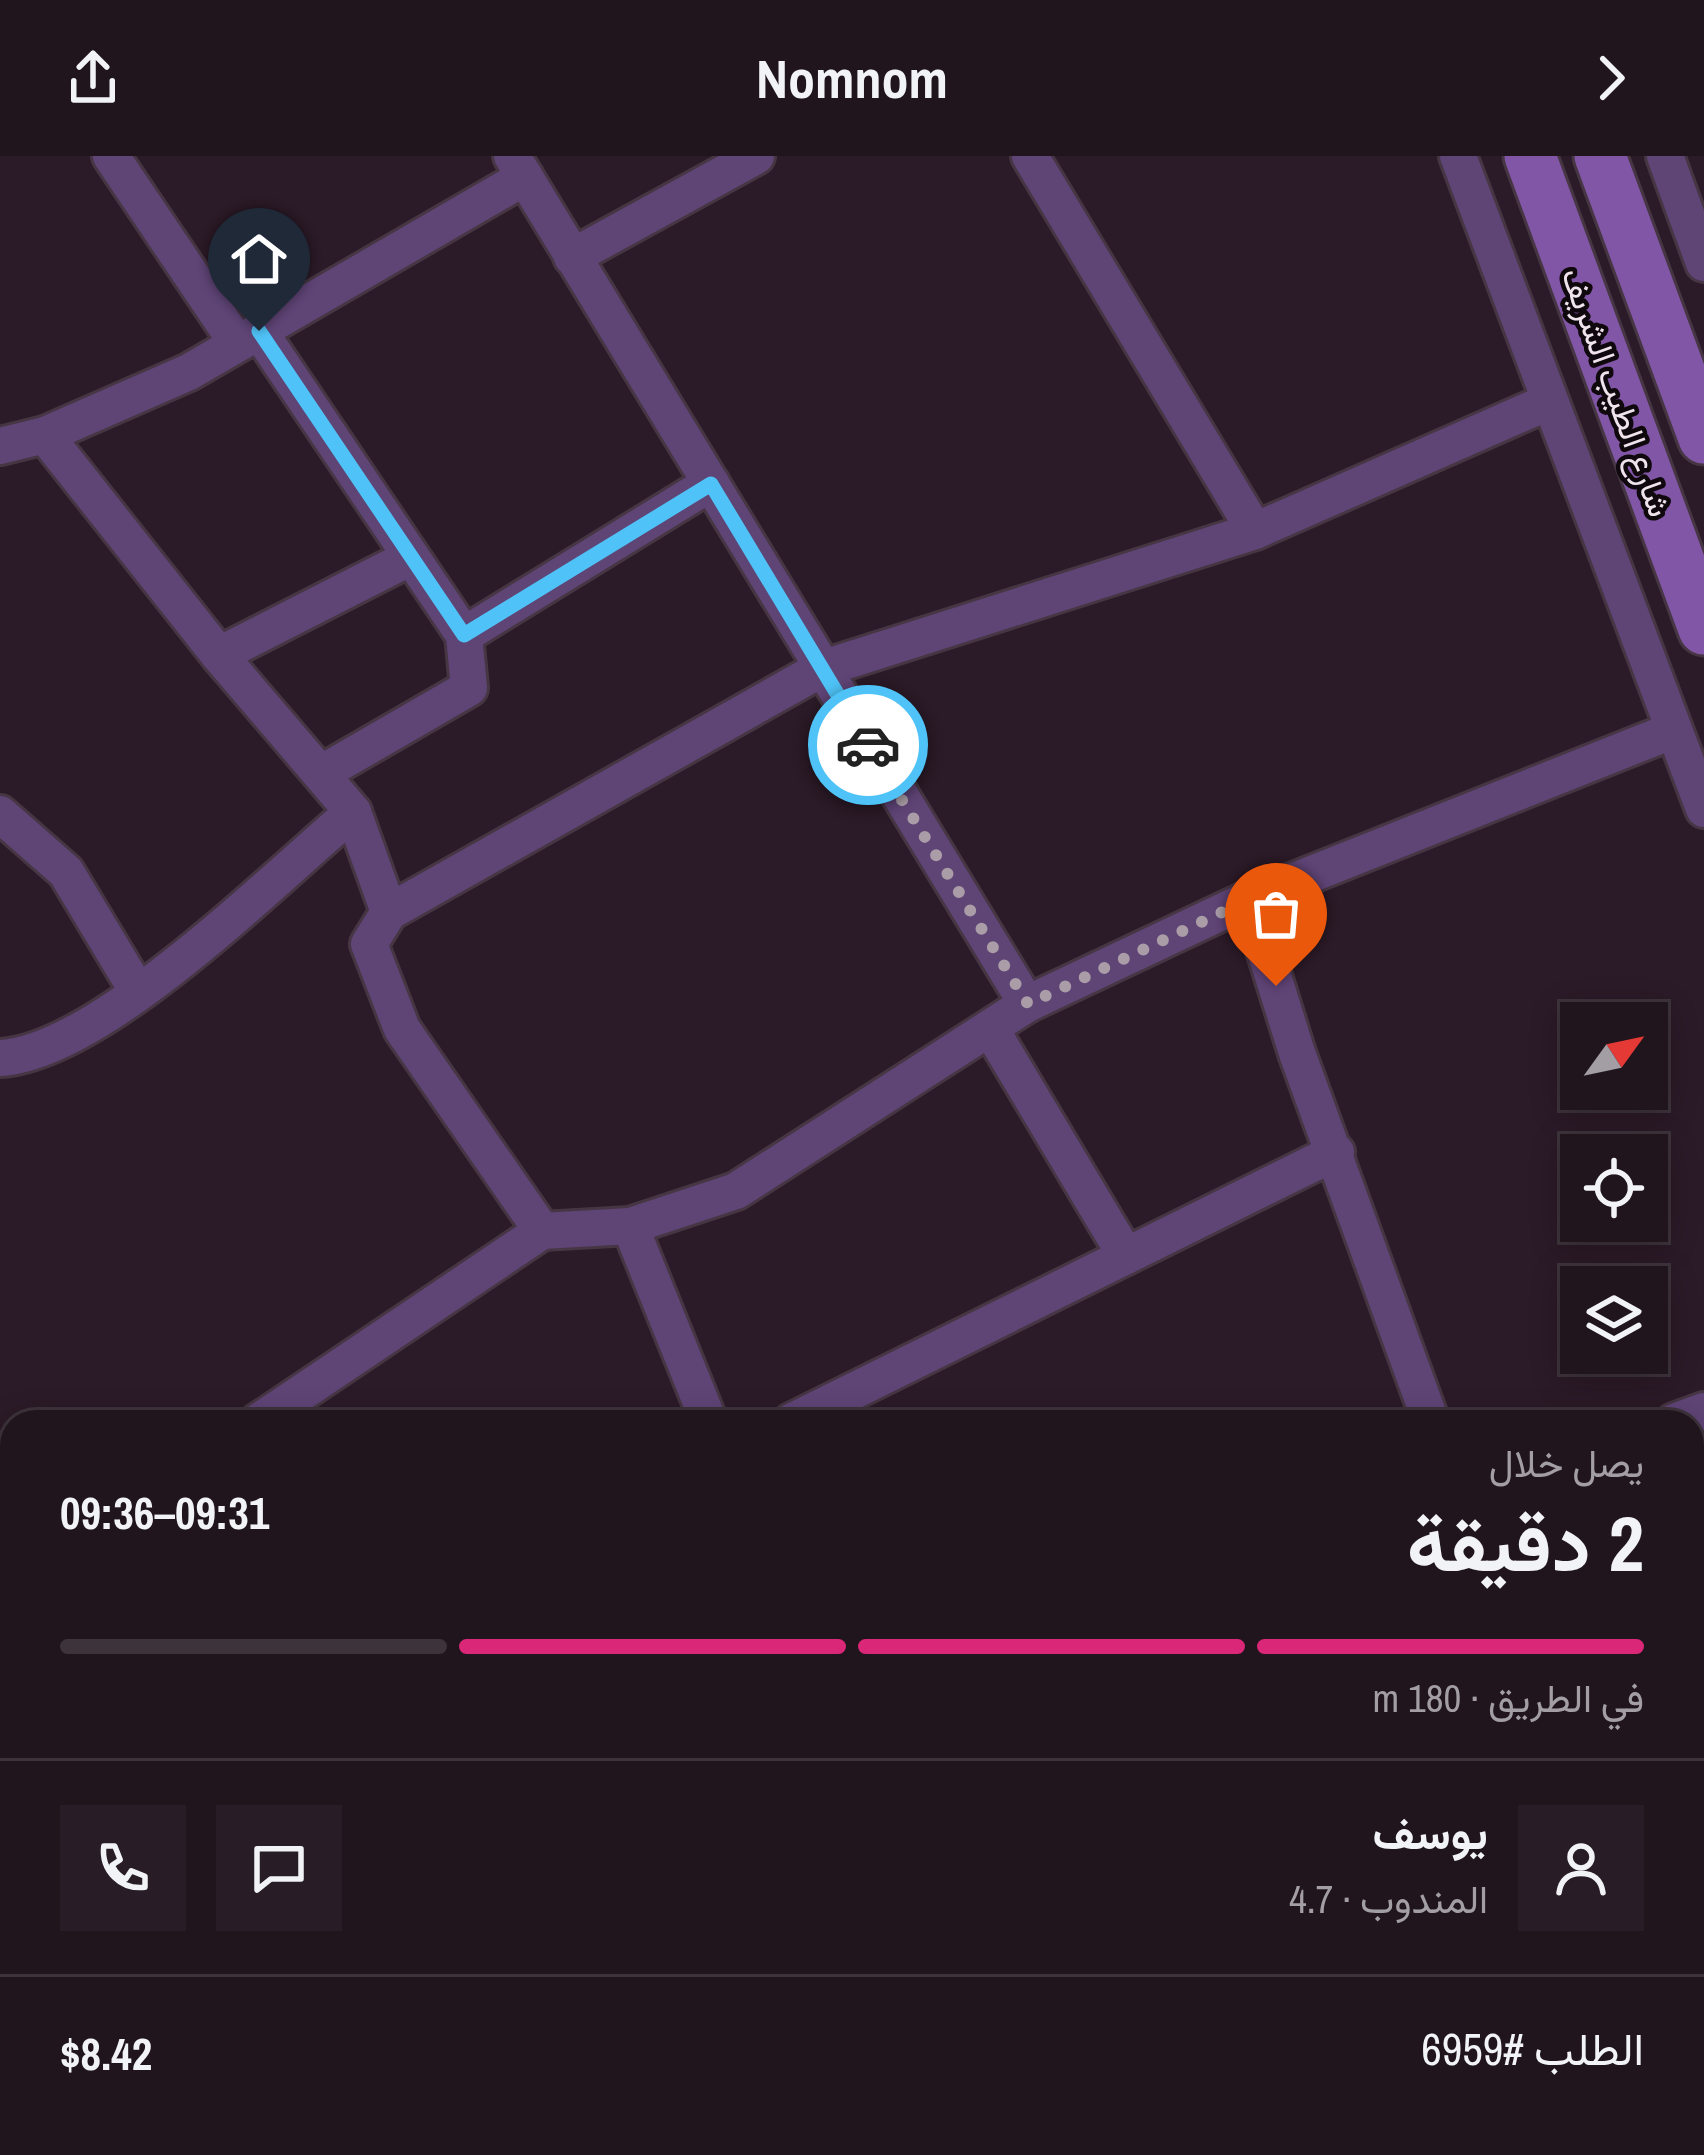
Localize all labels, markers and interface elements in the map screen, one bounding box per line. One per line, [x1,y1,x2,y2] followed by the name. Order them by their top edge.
[756,42,948,115] text: Nomnom
[60,45,126,111] icon: share
[1578,45,1644,111] icon: forward
[208,208,310,331] pin
[226,226,292,292] icon: home
[1551,261,1683,523] street label: شارع الطيب الشريف
[808,685,928,805] courier
[835,712,901,778] icon: car
[1225,863,1327,986] pin
[1243,881,1309,947] icon: bag
[1560,1002,1668,1110] north arrow
[1560,1002,1668,1374] map controls
[1560,1134,1668,1242] button: locate
[1560,1266,1668,1374] button: layers
[1489,1437,1644,1489] text: يصل خلال
[60,1482,269,1543] text: 09:31–09:36
[1407,1490,1644,1595] text: 2 دقيقة
[1373,1672,1644,1724] text: في الطريق · 180 m
[1373,1802,1488,1863] text: يوسف
[60,1805,186,1931] button: phone
[216,1805,342,1931] button: chat
[1518,1805,1644,1931] button: person
[1289,1873,1488,1925] text: المندوب · 4.7
[1421,2018,1644,2079] text: الطلب #6959
[60,2023,152,2084] text: $8.42

